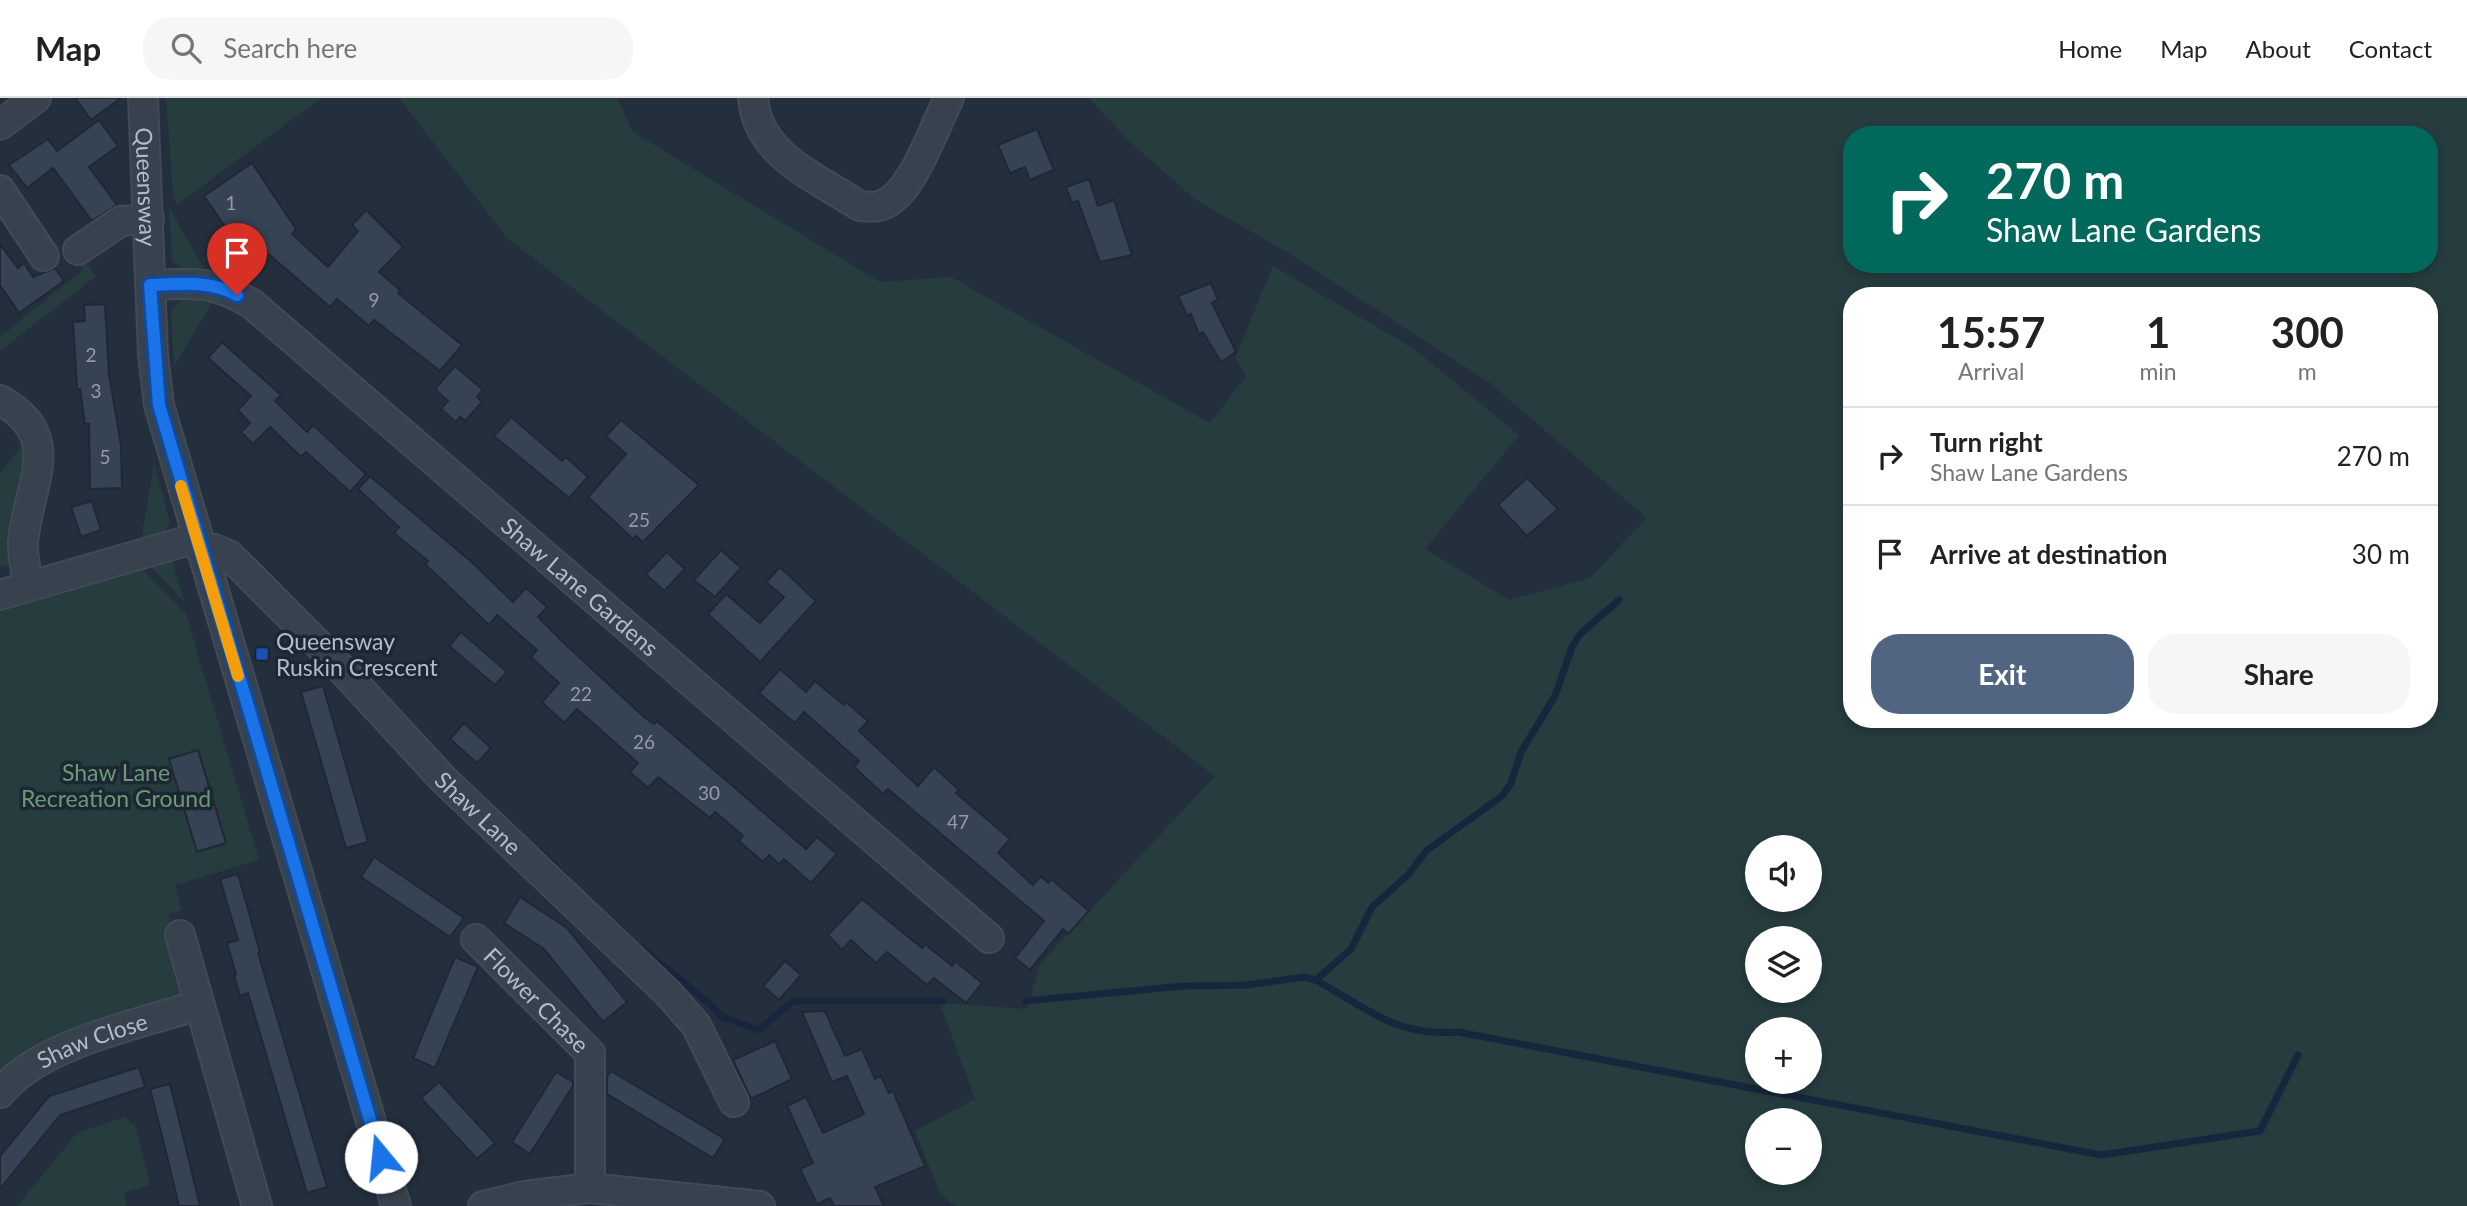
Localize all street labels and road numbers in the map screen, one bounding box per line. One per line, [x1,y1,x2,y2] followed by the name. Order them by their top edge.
[130,127,163,247] street label: Queensway
[496,511,664,662] street label: Shaw Lane Gardens
[430,765,527,860] street label: Shaw Lane
[479,942,595,1058] street label: Flower Chase
[32,1007,151,1074] street label: Shaw Close

